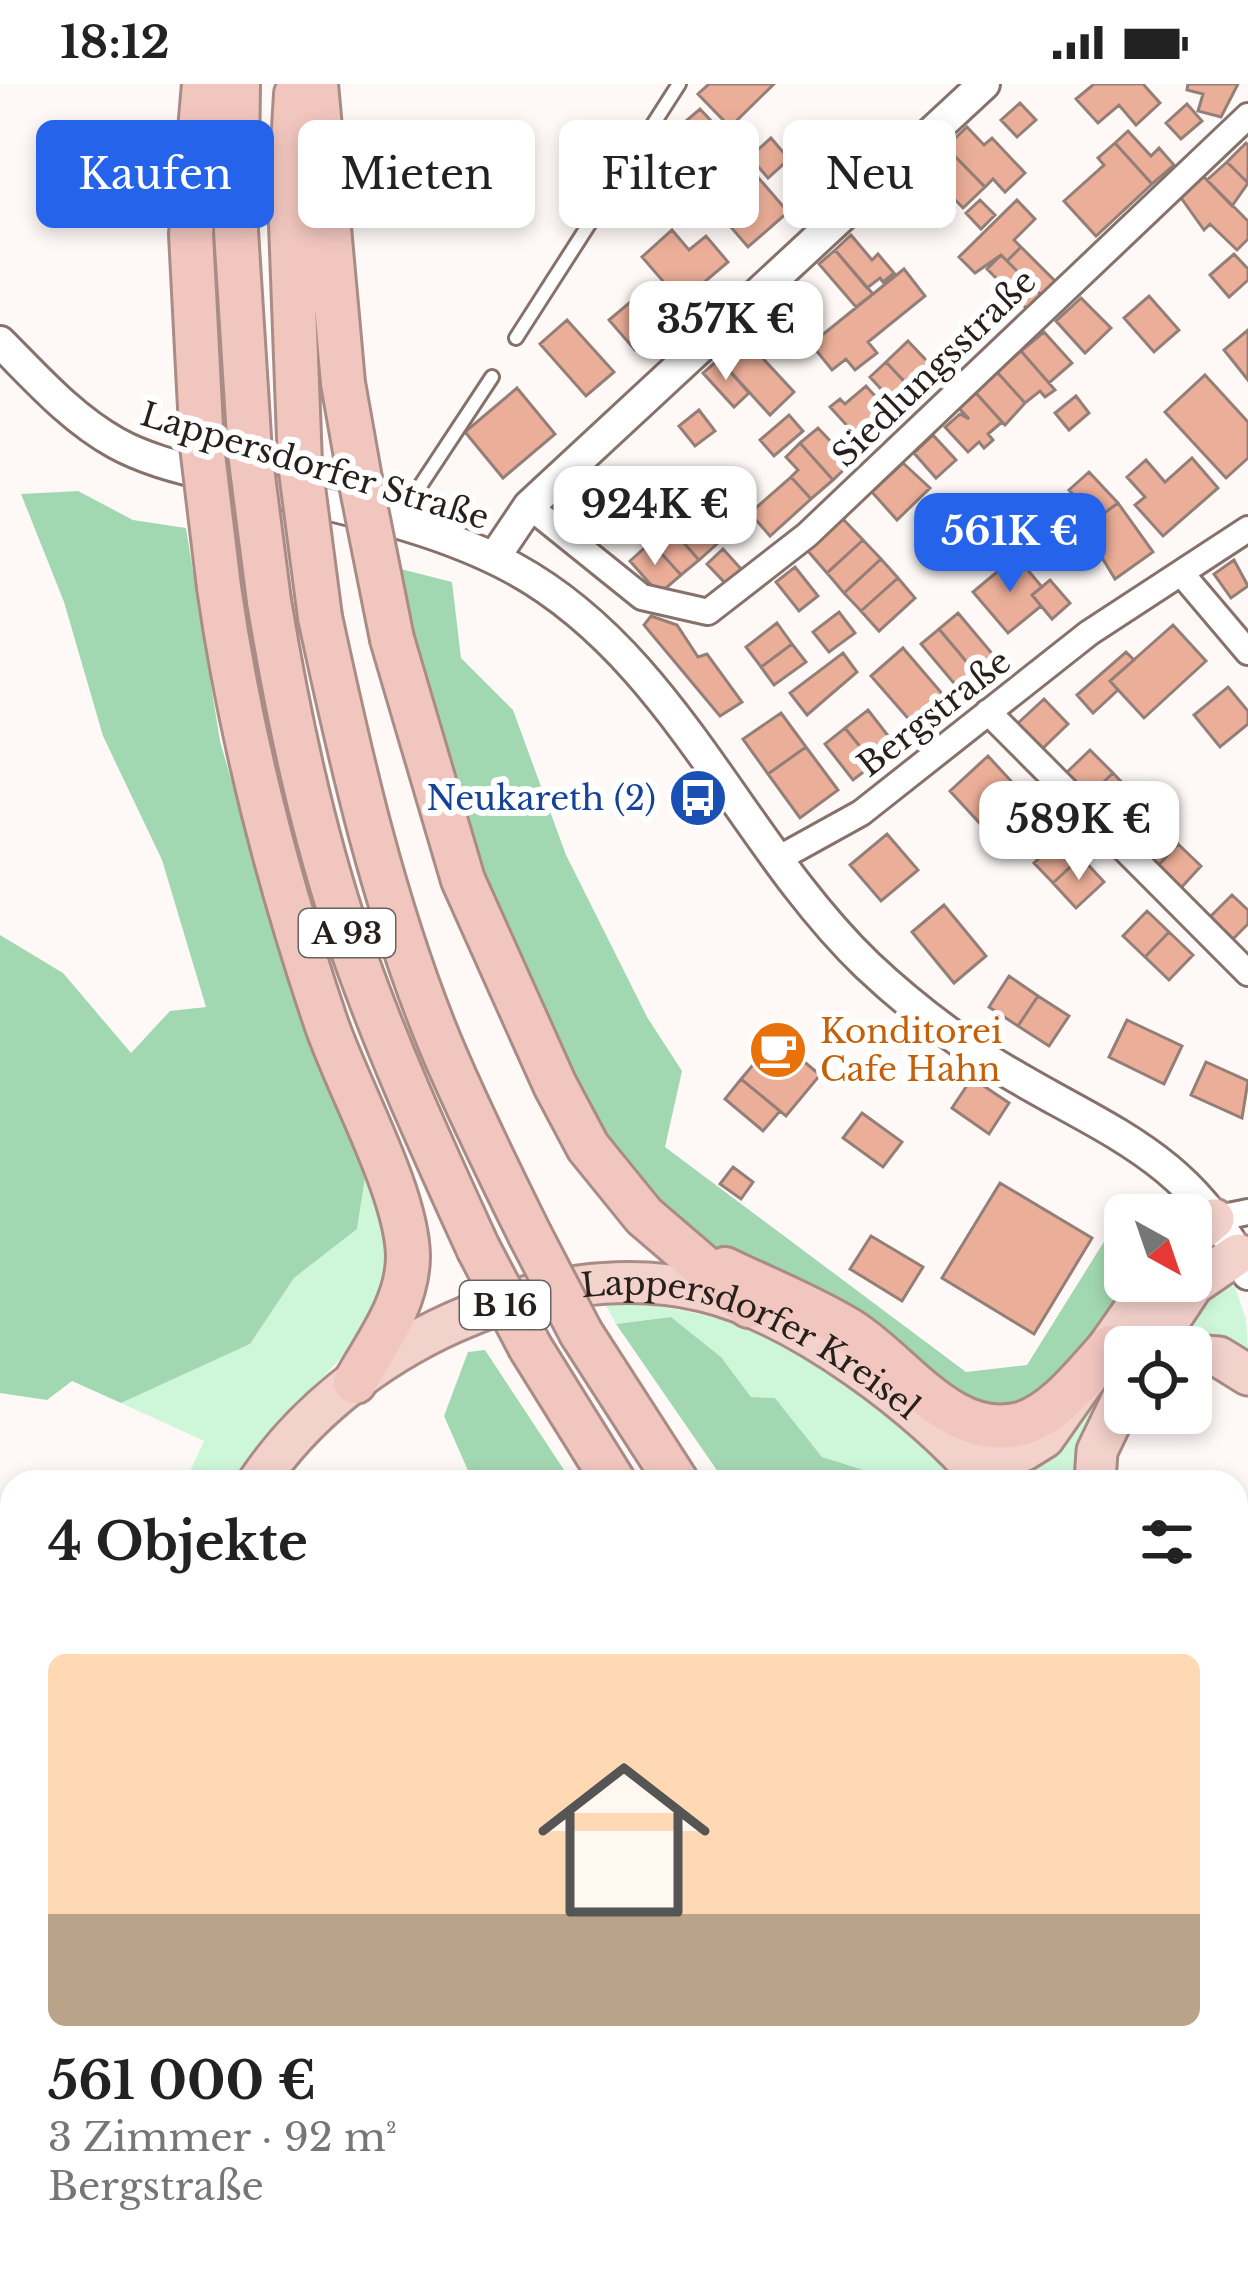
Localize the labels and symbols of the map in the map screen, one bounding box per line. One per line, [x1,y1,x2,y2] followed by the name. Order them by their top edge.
[824,261,1044,475] street label: Siedlungsstraße
[628,281,824,383] pin: 357K €
[136,393,494,539] street label: Lappersdorfer Straße
[557,466,753,568] pin: 924K €
[912,493,1108,595] pin: 561K €
[849,641,1019,785] street label: Bergstraße
[667,767,729,829] bus stop icon: Neukareth (2)
[426,778,656,819] place label: Neukareth (2)
[981,781,1177,883] pin: 589K €
[299,909,395,957] road number: A 93
[820,1011,1002,1090] place label: Konditorei Cafe Hahn
[747,1019,809,1081] cafe icon: Konditorei Cafe Hahn
[1104,1194,1212,1302] north arrow
[579,1262,928,1428] street label: Lappersdorfer Kreisel
[460,1281,550,1329] road number: B 16

